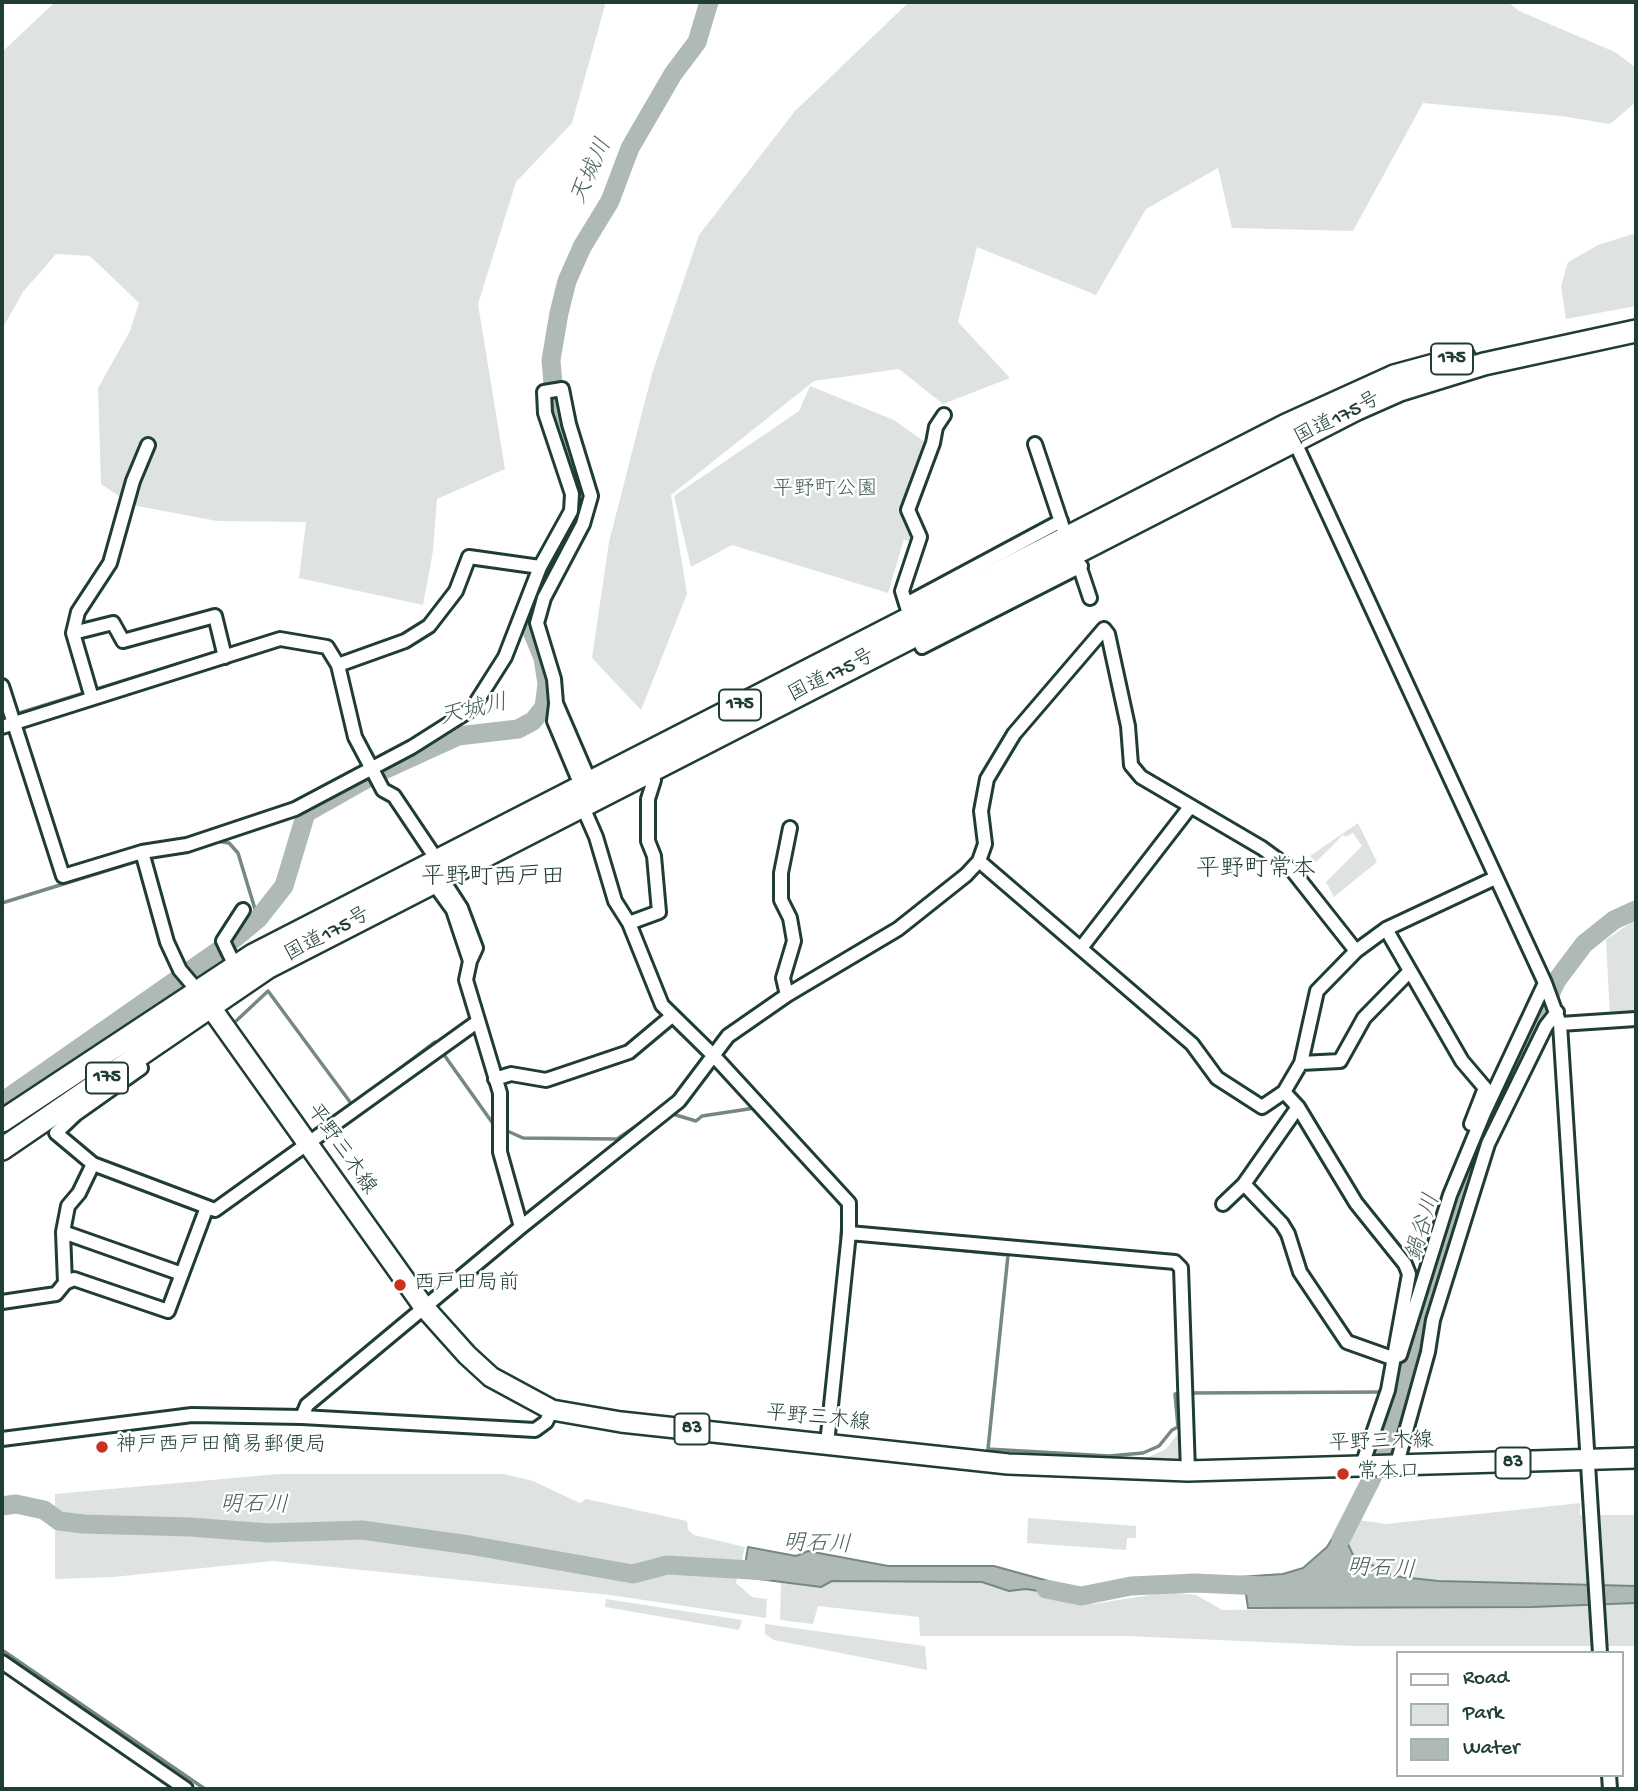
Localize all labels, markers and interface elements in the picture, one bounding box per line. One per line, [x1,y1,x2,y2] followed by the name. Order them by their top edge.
[566,135,620,209] water label: 天城川
[1431,344,1473,374] road number: 175
[1291,388,1385,452] street label: 国道175号
[773,478,877,504] park label: 平野町公園
[785,645,879,709] street label: 国道175号
[719,690,761,720] road number: 175
[437,691,511,733] water label: 天城川
[1196,857,1316,885] district label: 平野町常本
[421,865,565,893] district label: 平野町西戸田
[281,903,375,969] street label: 国道175号
[86,1062,128,1094] road number: 175
[300,1100,380,1200] street label: 平野三木線
[1402,1191,1448,1265] water label: 鍋谷川
[414,1272,519,1298] place label: 西戸田局前
[392,1277,408,1293] marker: 西戸田局前
[764,1402,872,1438] street label: 平野三木線
[674,1414,710,1444] road number: 83
[1328,1430,1434,1458] street label: 平野三木線
[116,1434,326,1460] place label: 神戸西戸田簡易郵便局
[94,1439,110,1455] marker: 神戸西戸田簡易郵便局
[1496,1448,1530,1478] road number: 83
[1357,1461,1420,1487] place label: 常本口
[1335,1466,1351,1482] marker: 常本口
[219,1493,289,1521] water label: 明石川
[782,1531,852,1561] water label: 明石川
[1346,1555,1416,1587] water label: 明石川
[1396,1651,1624,1777] legend
[1463,1667,1509,1692] text: Road
[1463,1702,1503,1727] text: Park
[1463,1737,1519,1762] text: Water

